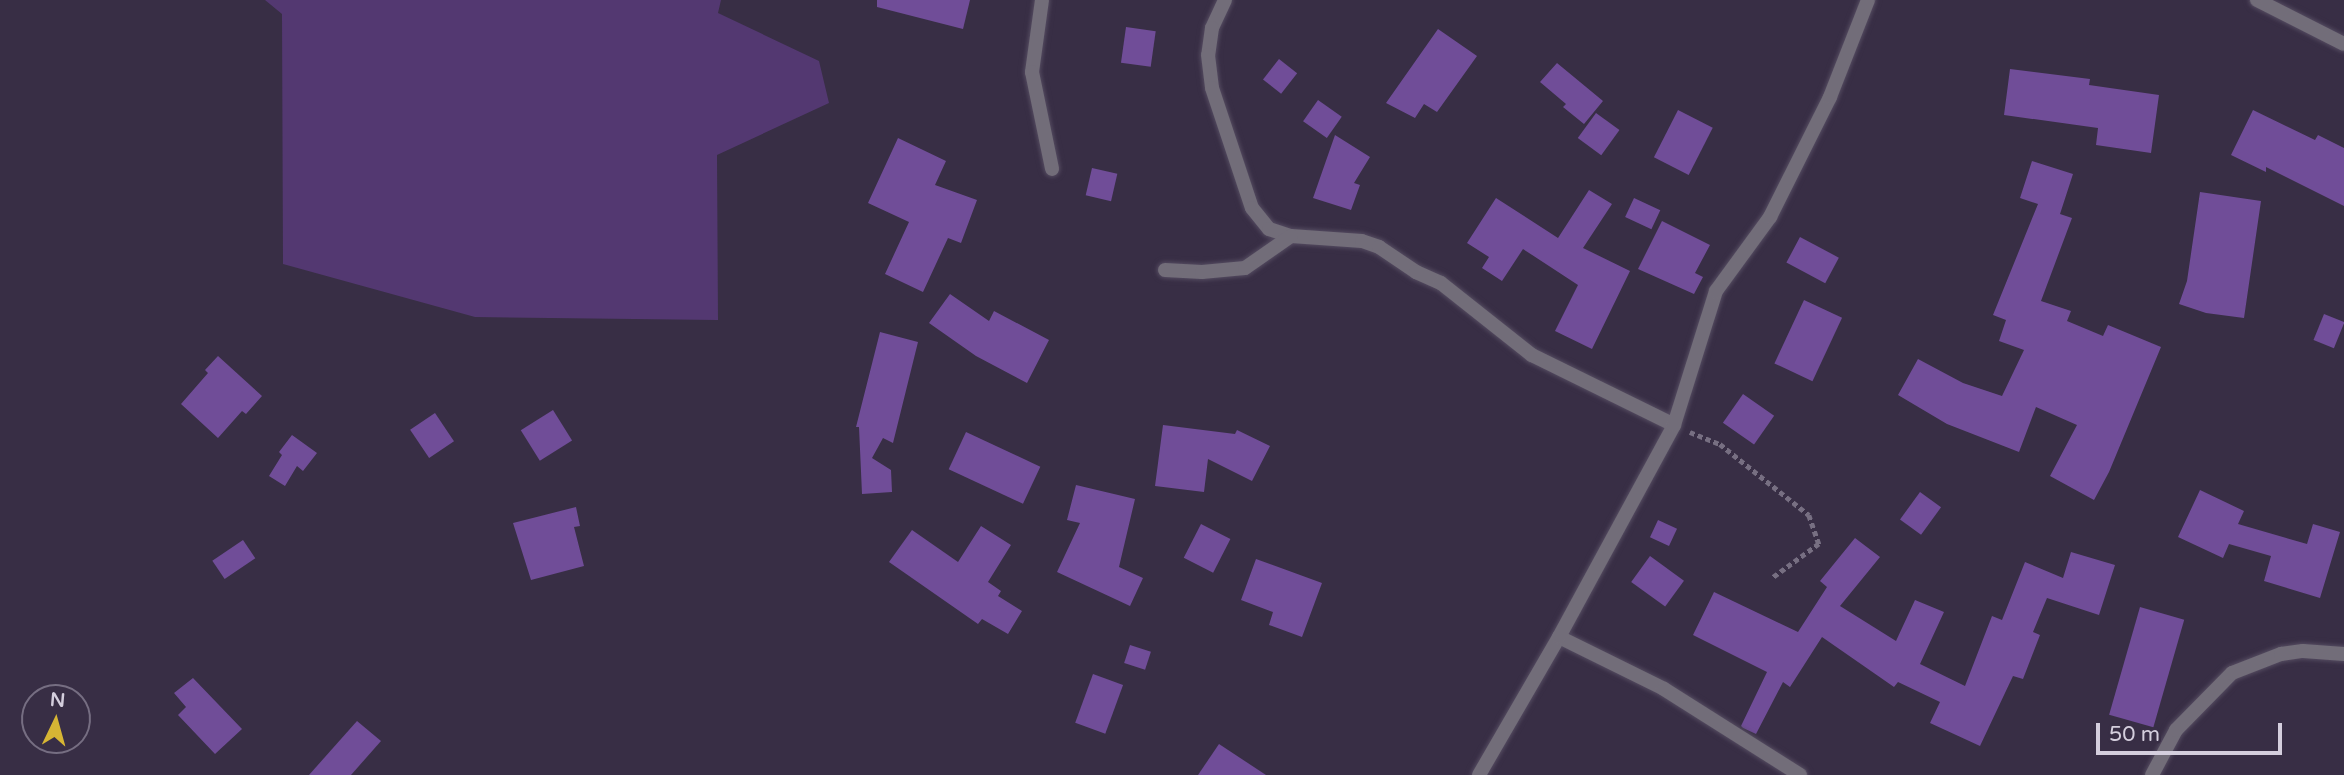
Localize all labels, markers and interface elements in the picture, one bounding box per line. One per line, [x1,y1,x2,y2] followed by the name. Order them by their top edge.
[21,684,91,754] north arrow
[49,688,66,712] text: N
[2099,708,2284,752] scale bar
[2109,722,2160,747] text: 50 m

